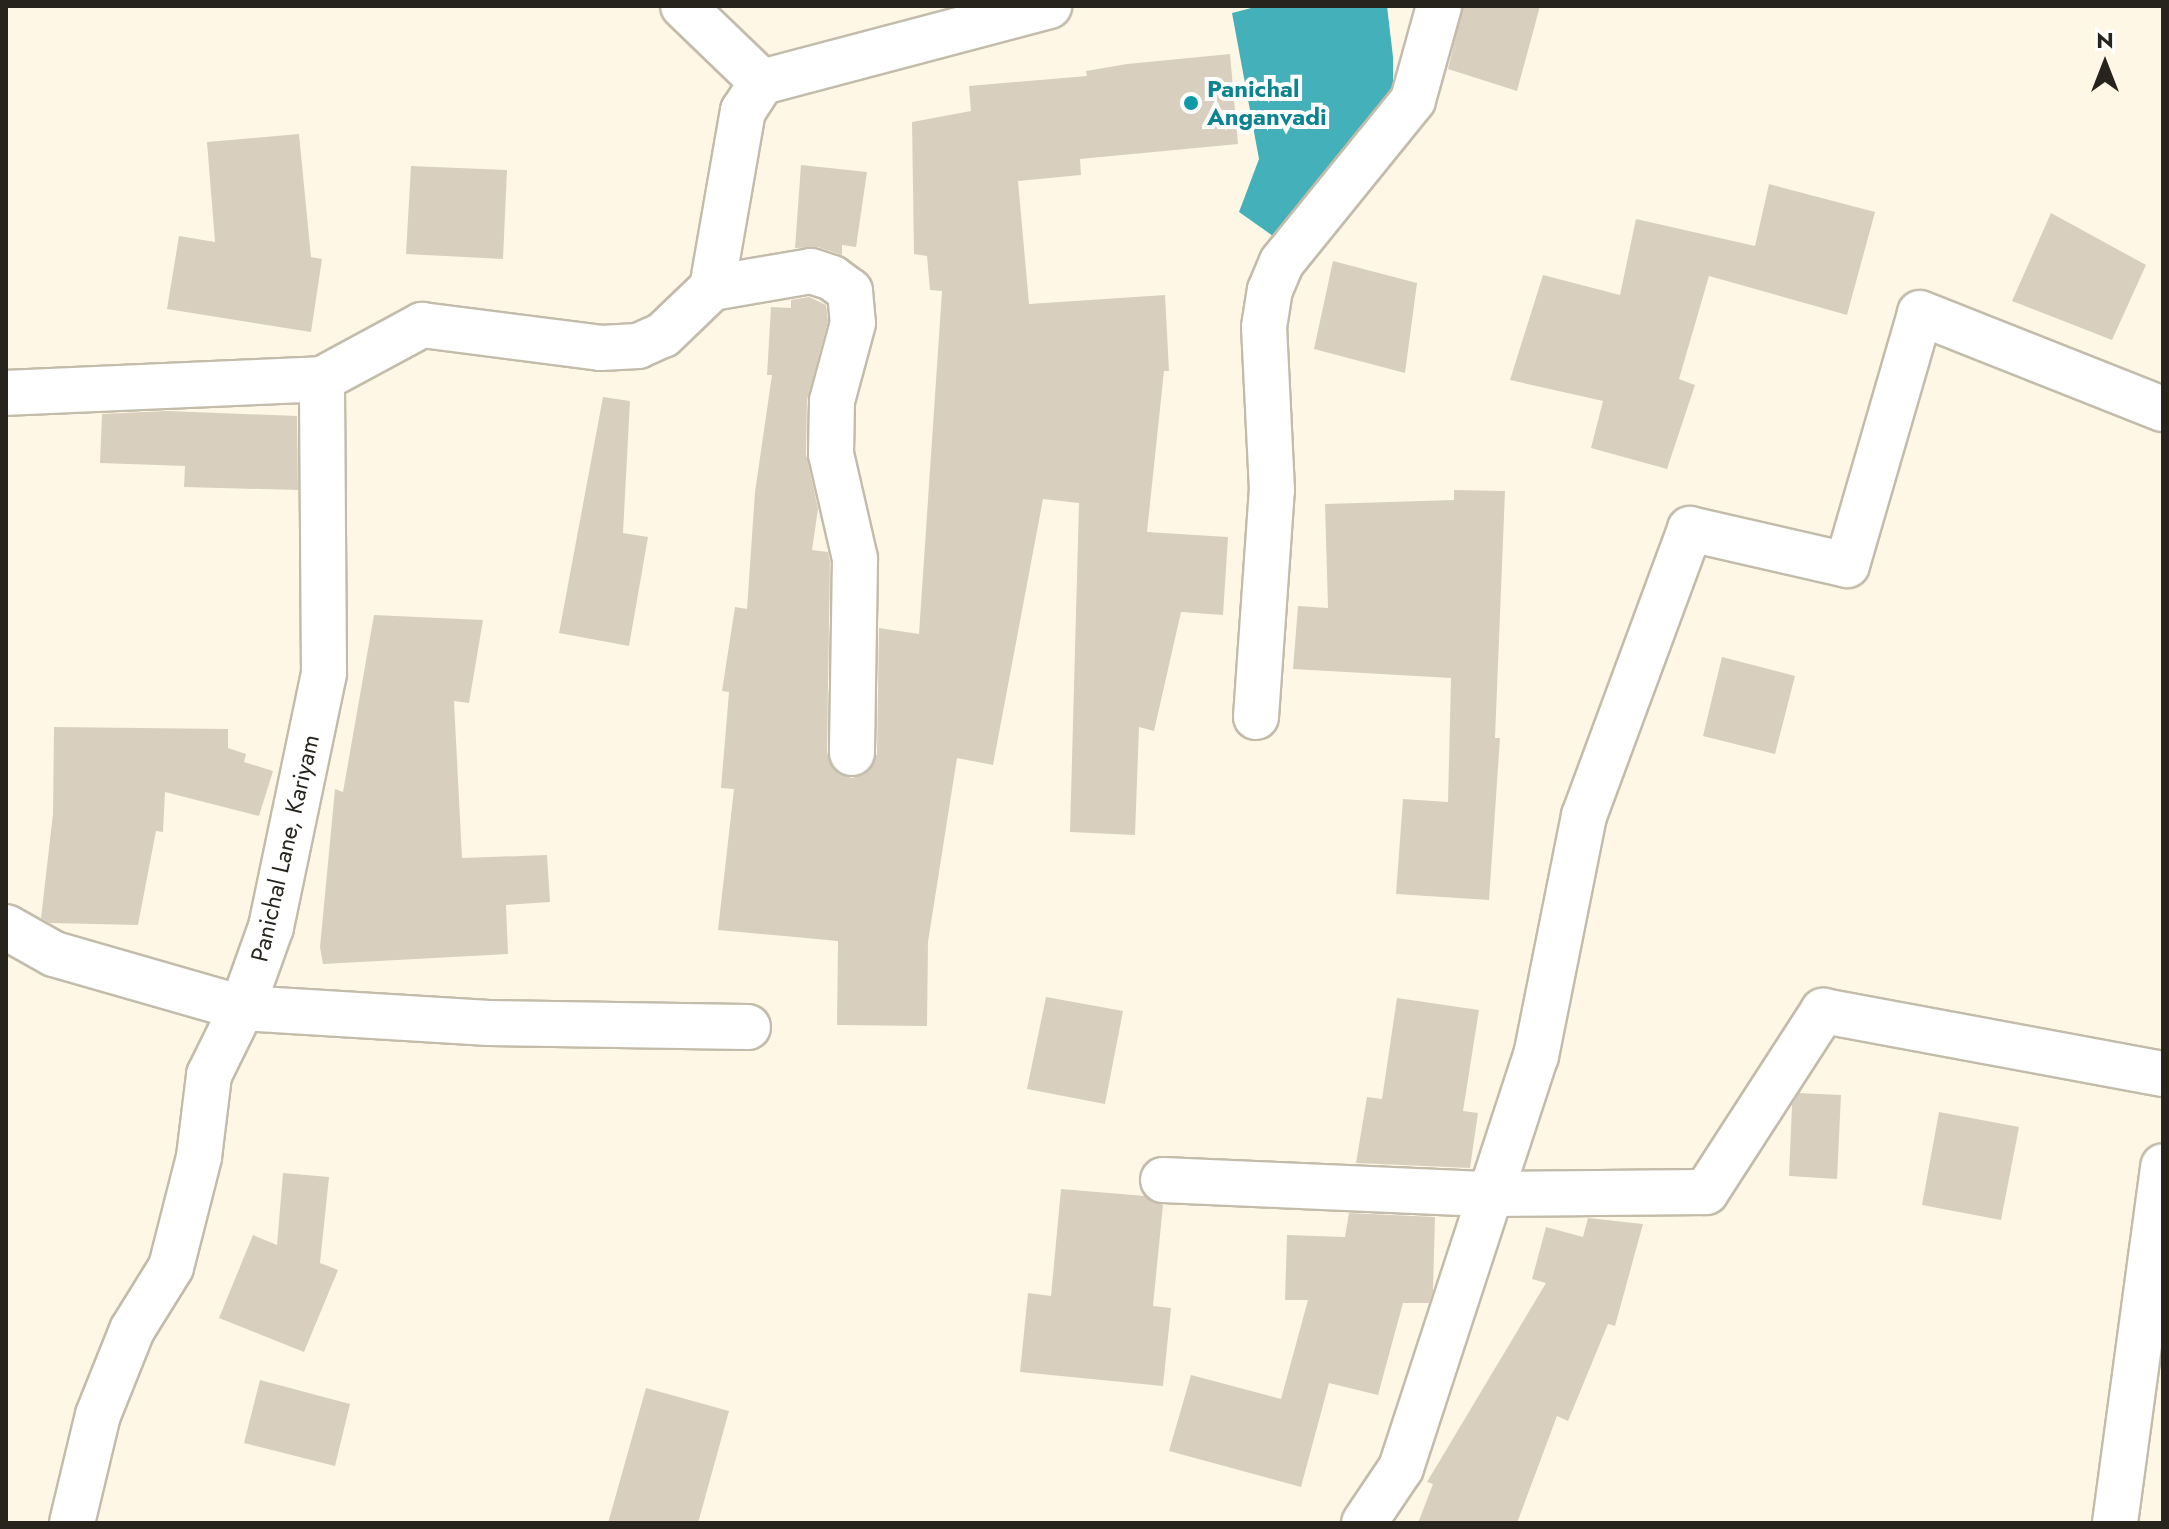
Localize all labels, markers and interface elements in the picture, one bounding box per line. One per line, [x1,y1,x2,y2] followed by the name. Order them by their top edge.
[2065,24,2145,104] north arrow
[2096,24,2114,56] text: N
[1207,75,1327,131] place label: Panichal Anganvadi
[1182,94,1200,112] marker: Panichal Anganvadi
[245,732,325,964] street label: Panichal Lane, Kariyam

